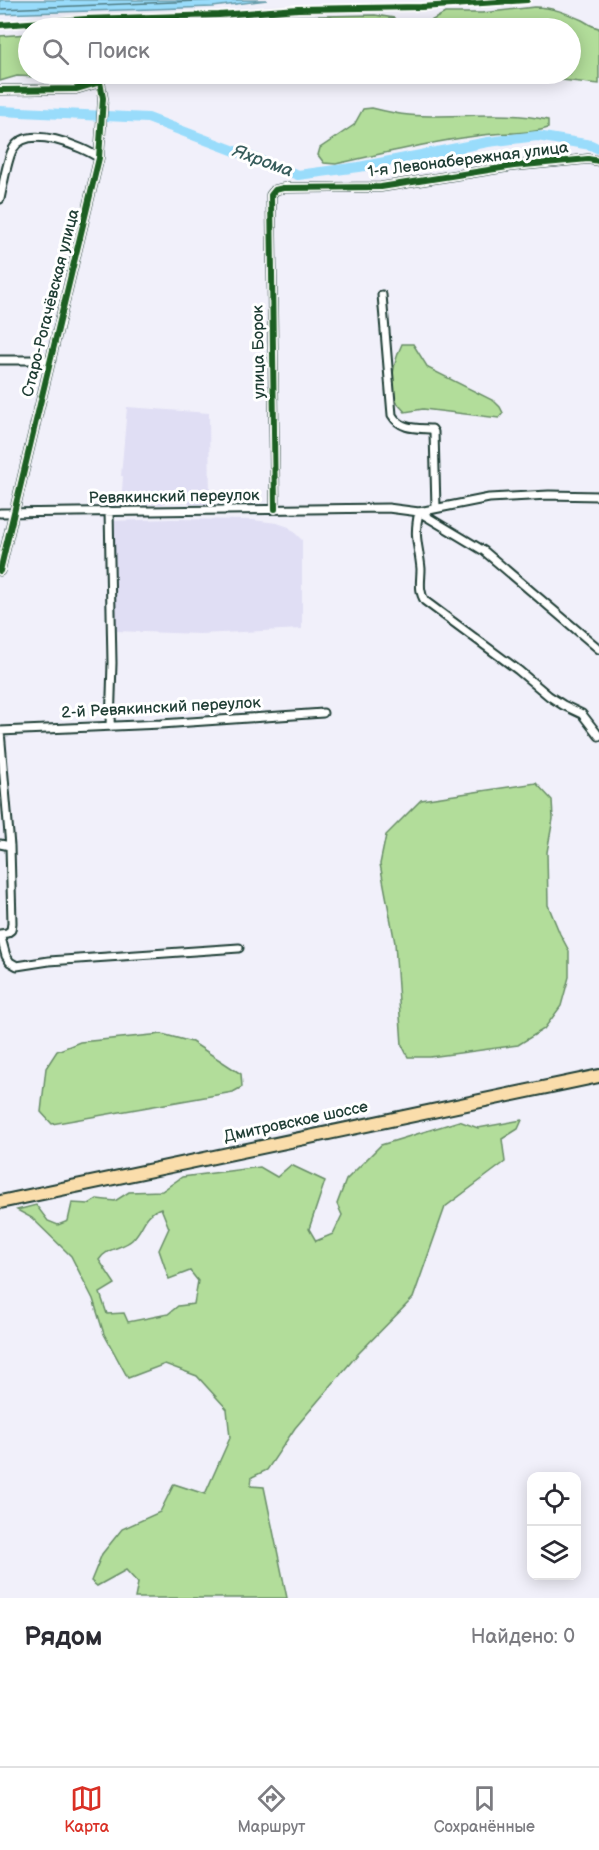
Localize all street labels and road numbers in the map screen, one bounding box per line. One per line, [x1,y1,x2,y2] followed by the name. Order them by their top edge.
[366,138,570,182] street label: 1-я Левонабережная улица
[18,207,84,399] street label: Старо-Рогачёвская улица
[249,304,269,399] street label: улица Борок
[88,486,260,508] street label: Ревякинский переулок
[61,693,262,723] street label: 2-й Ревякинский переулок
[222,1097,370,1147] street label: Дмитровское шоссе

